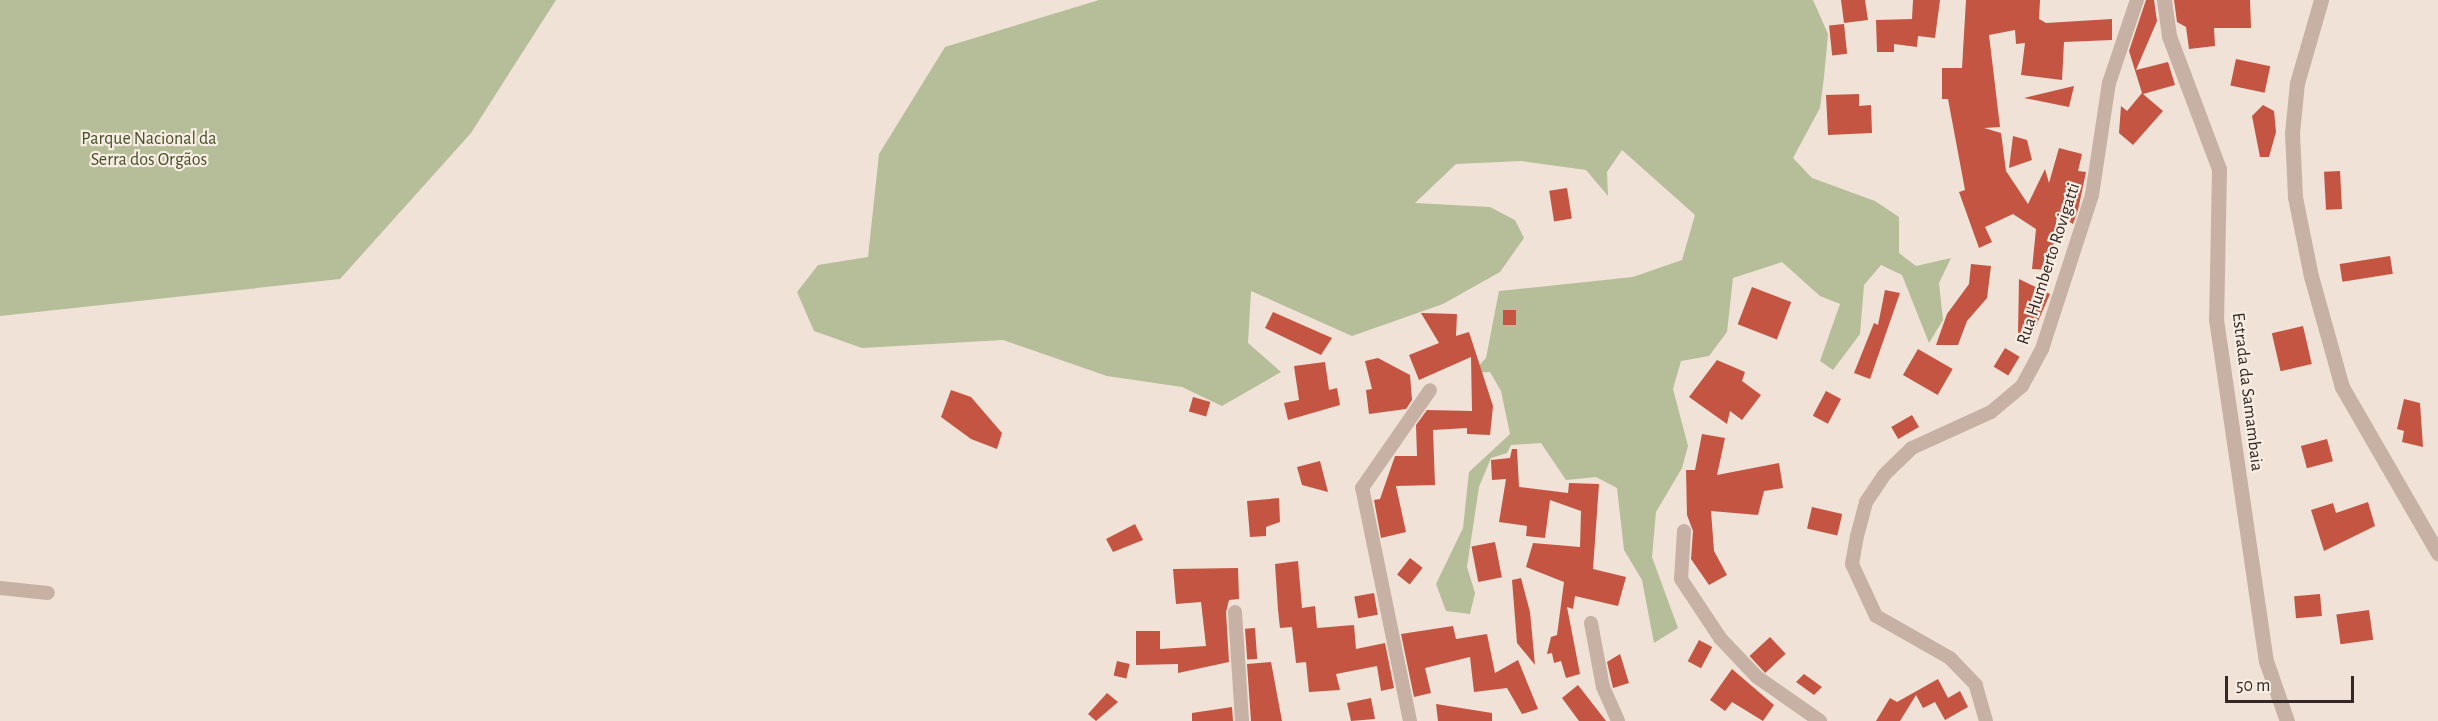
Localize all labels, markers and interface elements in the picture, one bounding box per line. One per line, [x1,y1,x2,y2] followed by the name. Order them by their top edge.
[81,129,217,172] park label: Parque Nacional da Serra dos Orgãos
[2013,180,2085,348] street label: Rua Humberto Rovigatti
[2227,311,2267,473] street label: Estrada da Samambaia
[2228,664,2357,702] scale bar
[2236,677,2270,695] text: 50 m

